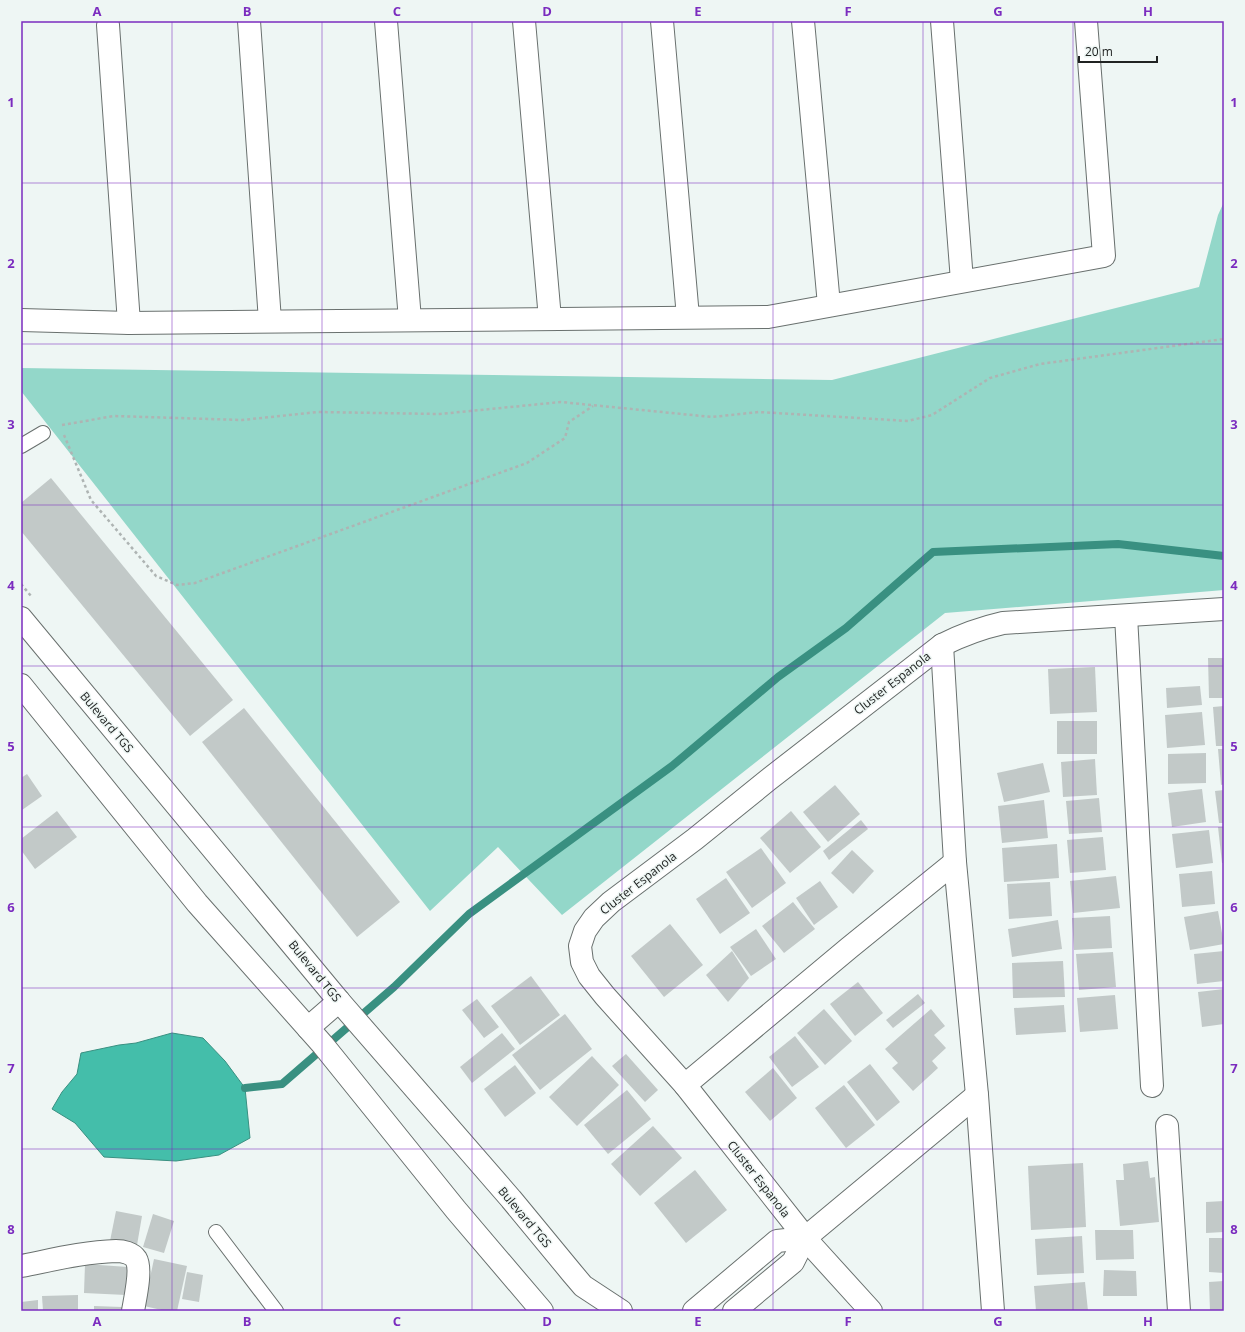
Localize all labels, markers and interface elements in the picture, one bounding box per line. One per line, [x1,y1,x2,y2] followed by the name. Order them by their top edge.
[93,2,102,20] text: A
[243,2,252,20] text: B
[393,2,401,20] text: C
[542,2,552,20] text: D
[694,2,702,20] text: E
[844,2,852,20] text: F
[993,2,1003,20] text: G
[1143,2,1153,20] text: H
[1079,38,1157,64] scale bar
[1085,43,1113,60] text: 20 m
[7,93,15,111] text: 1
[1230,93,1238,111] text: 1
[7,254,15,272] text: 2
[1230,254,1238,272] text: 2
[7,415,15,433] text: 3
[1230,415,1238,433] text: 3
[7,576,15,594] text: 4
[1230,576,1238,594] text: 4
[850,648,934,718] street label: Cluster Espanola
[76,688,138,756] street label: Bulevard TGS
[7,737,15,755] text: 5
[1230,737,1238,755] text: 5
[596,848,680,918] street label: Cluster Espanola
[7,898,15,916] text: 6
[1230,898,1238,916] text: 6
[285,937,345,1005] street label: Bulevard TGS
[7,1059,15,1077] text: 7
[1230,1059,1238,1077] text: 7
[724,1137,794,1221] street label: Cluster Espanola
[494,1183,556,1251] street label: Bulevard TGS
[7,1220,15,1238] text: 8
[1230,1220,1238,1238] text: 8
[93,1312,102,1330] text: A
[243,1312,252,1330] text: B
[393,1312,401,1330] text: C
[542,1312,552,1330] text: D
[694,1312,702,1330] text: E
[844,1312,852,1330] text: F
[993,1312,1003,1330] text: G
[1143,1312,1153,1330] text: H

